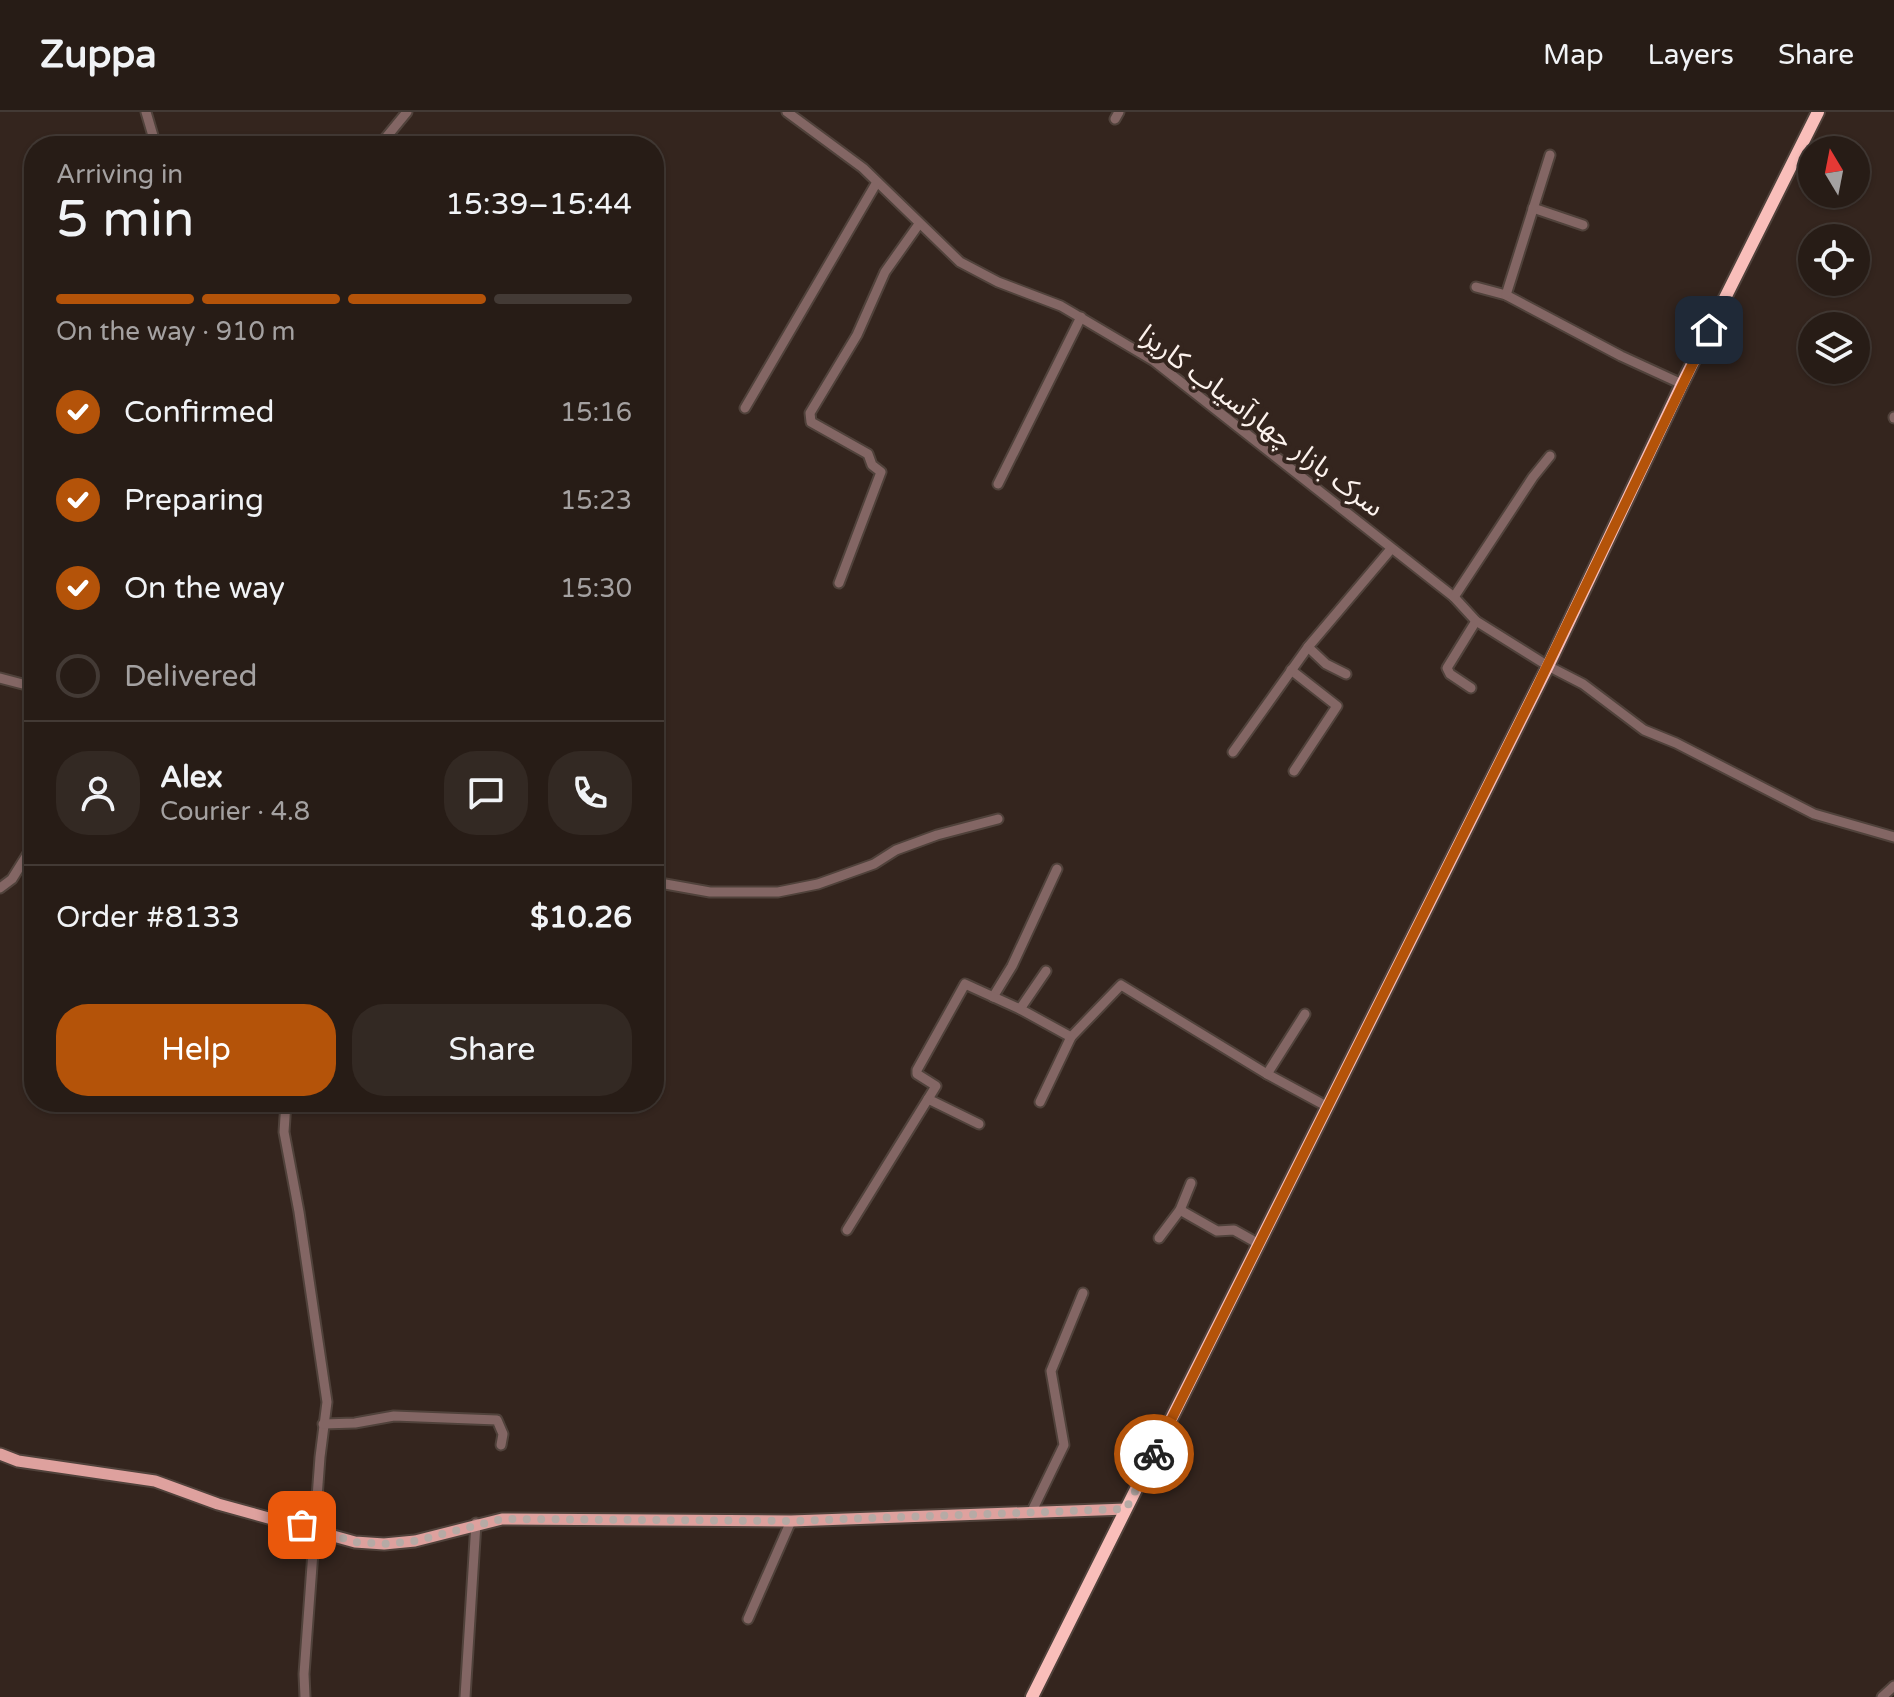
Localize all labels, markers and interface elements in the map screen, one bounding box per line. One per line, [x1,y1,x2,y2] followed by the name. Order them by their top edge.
[40,32,157,78] text: Zuppa
[1543,38,1604,72] text: Map
[1648,38,1734,72] text: Layers
[1778,38,1854,72] text: Share
[1798,136,1870,208] north arrow
[1798,136,1870,384] map controls
[56,159,183,190] text: Arriving in
[445,186,632,223] text: 15:39–15:44
[56,188,195,251] text: 5 min
[1798,224,1870,296] button: locate
[1675,296,1743,364] pin
[1687,308,1731,352] icon: home
[1798,312,1870,384] button: layers
[56,316,295,347] text: On the way · 910 m
[1132,318,1390,524] street label: سرک بازار چهارآسیاب کاریزا
[56,390,100,434] icon: check
[124,394,275,431] text: Confirmed
[560,397,632,428] text: 15:16
[56,478,100,522] icon: check
[124,482,264,519] text: Preparing
[560,485,632,516] text: 15:23
[56,566,100,610] icon: check
[124,570,285,607] text: On the way
[560,573,632,604] text: 15:30
[124,658,258,695] text: Delivered
[56,751,140,835] button: person
[444,751,528,835] button: chat
[548,751,632,835] button: phone
[160,759,223,796] text: Alex
[160,796,310,827] text: Courier · 4.8
[56,899,240,936] text: Order #8133
[530,899,632,936] text: $10.26
[56,1004,336,1096] button: Help
[352,1004,632,1096] button: Share
[1114,1414,1194,1494] courier
[1132,1432,1176,1476] icon: bike
[268,1491,336,1559] pin
[280,1503,324,1547] icon: bag

